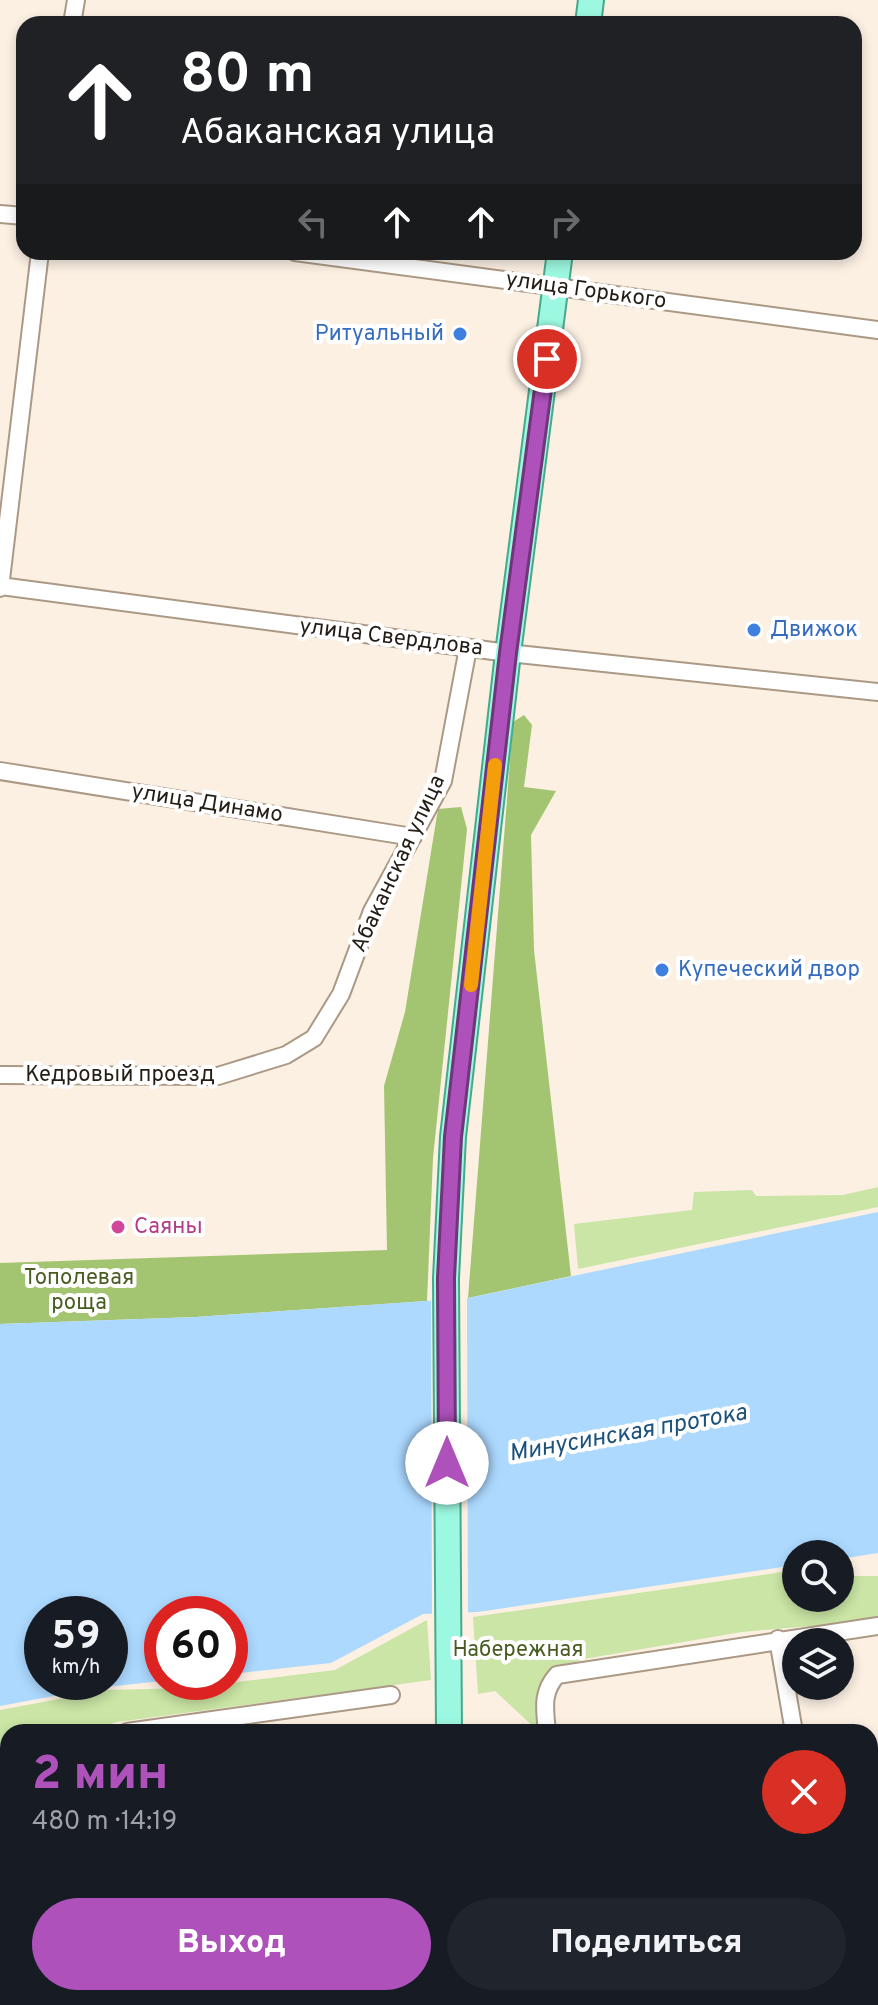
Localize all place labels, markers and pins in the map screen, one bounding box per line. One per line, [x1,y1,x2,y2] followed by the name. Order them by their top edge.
[315,321,444,348] place label: Ритуальный
[451,325,469,343] marker: Ритуальный
[513,325,581,393] pin
[770,617,858,644] place label: Движок
[745,621,763,639] marker: Движок
[678,957,860,984] place label: Купеческий двор
[653,961,671,979] marker: Купеческий двор
[134,1214,203,1241] place label: Саяны
[109,1218,127,1236] marker: Саяны

